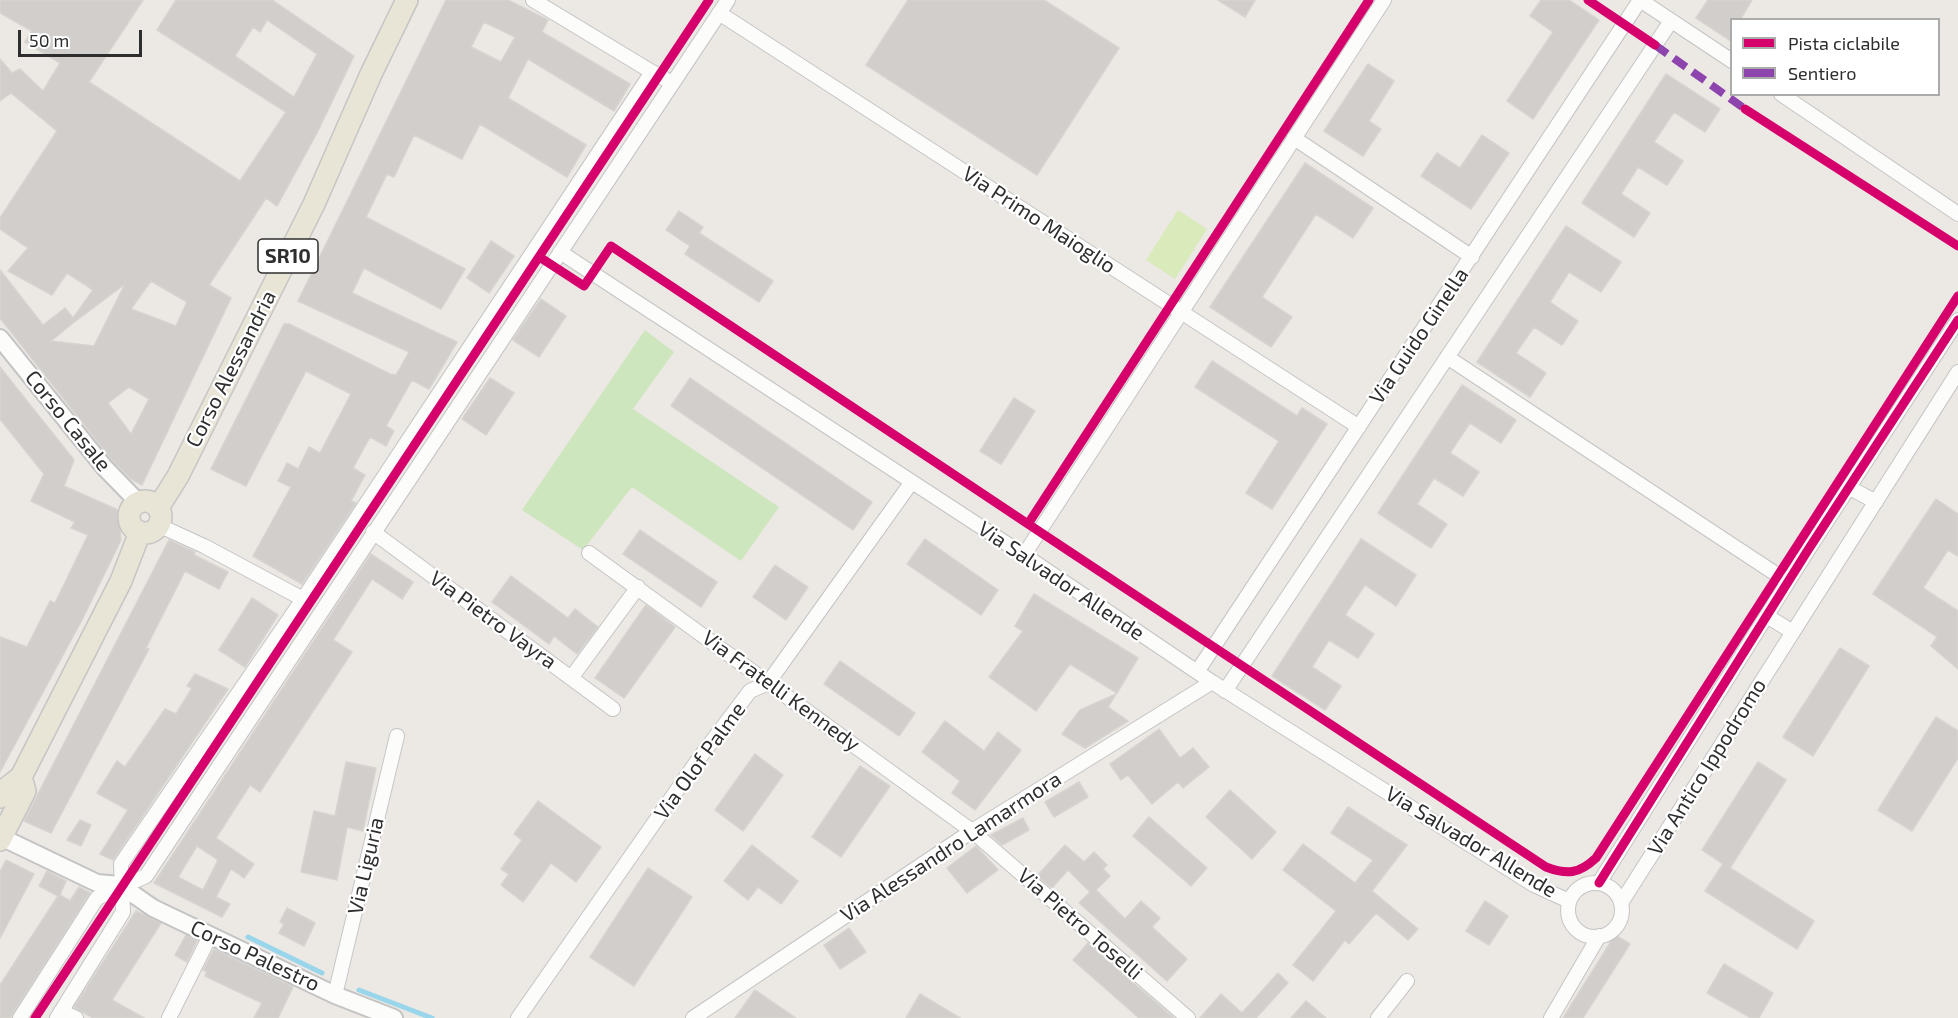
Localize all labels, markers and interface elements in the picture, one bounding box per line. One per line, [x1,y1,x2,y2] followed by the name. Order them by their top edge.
[21,18,146,56] scale bar
[1730,18,1940,96] legend
[29,29,69,51] text: 50 m
[1788,32,1900,54] text: Pista ciclabile
[1788,62,1856,84] text: Sentiero
[958,161,1120,279] street label: Via Primo Maioglio
[258,239,318,273] road number: SR10
[1364,263,1474,409] street label: Via Guido Ginella
[181,286,281,452] street label: Corso Alessandria
[20,365,116,477] street label: Corso Casale
[973,516,1149,646] street label: Via Salvador Allende
[425,566,561,674] street label: Via Pietro Vayra
[697,625,865,757] street label: Via Fratelli Kennedy
[1642,674,1772,860] street label: Via Antico Ippodromo
[649,697,751,825] street label: Via Olof Palme
[836,766,1066,928] street label: Via Alessandro Lamarmora
[1381,781,1561,903] street label: Via Salvador Allende
[343,815,389,917] street label: Via Liguria
[1012,863,1148,985] street label: Via Pietro Toselli
[186,915,324,997] street label: Corso Palestro

